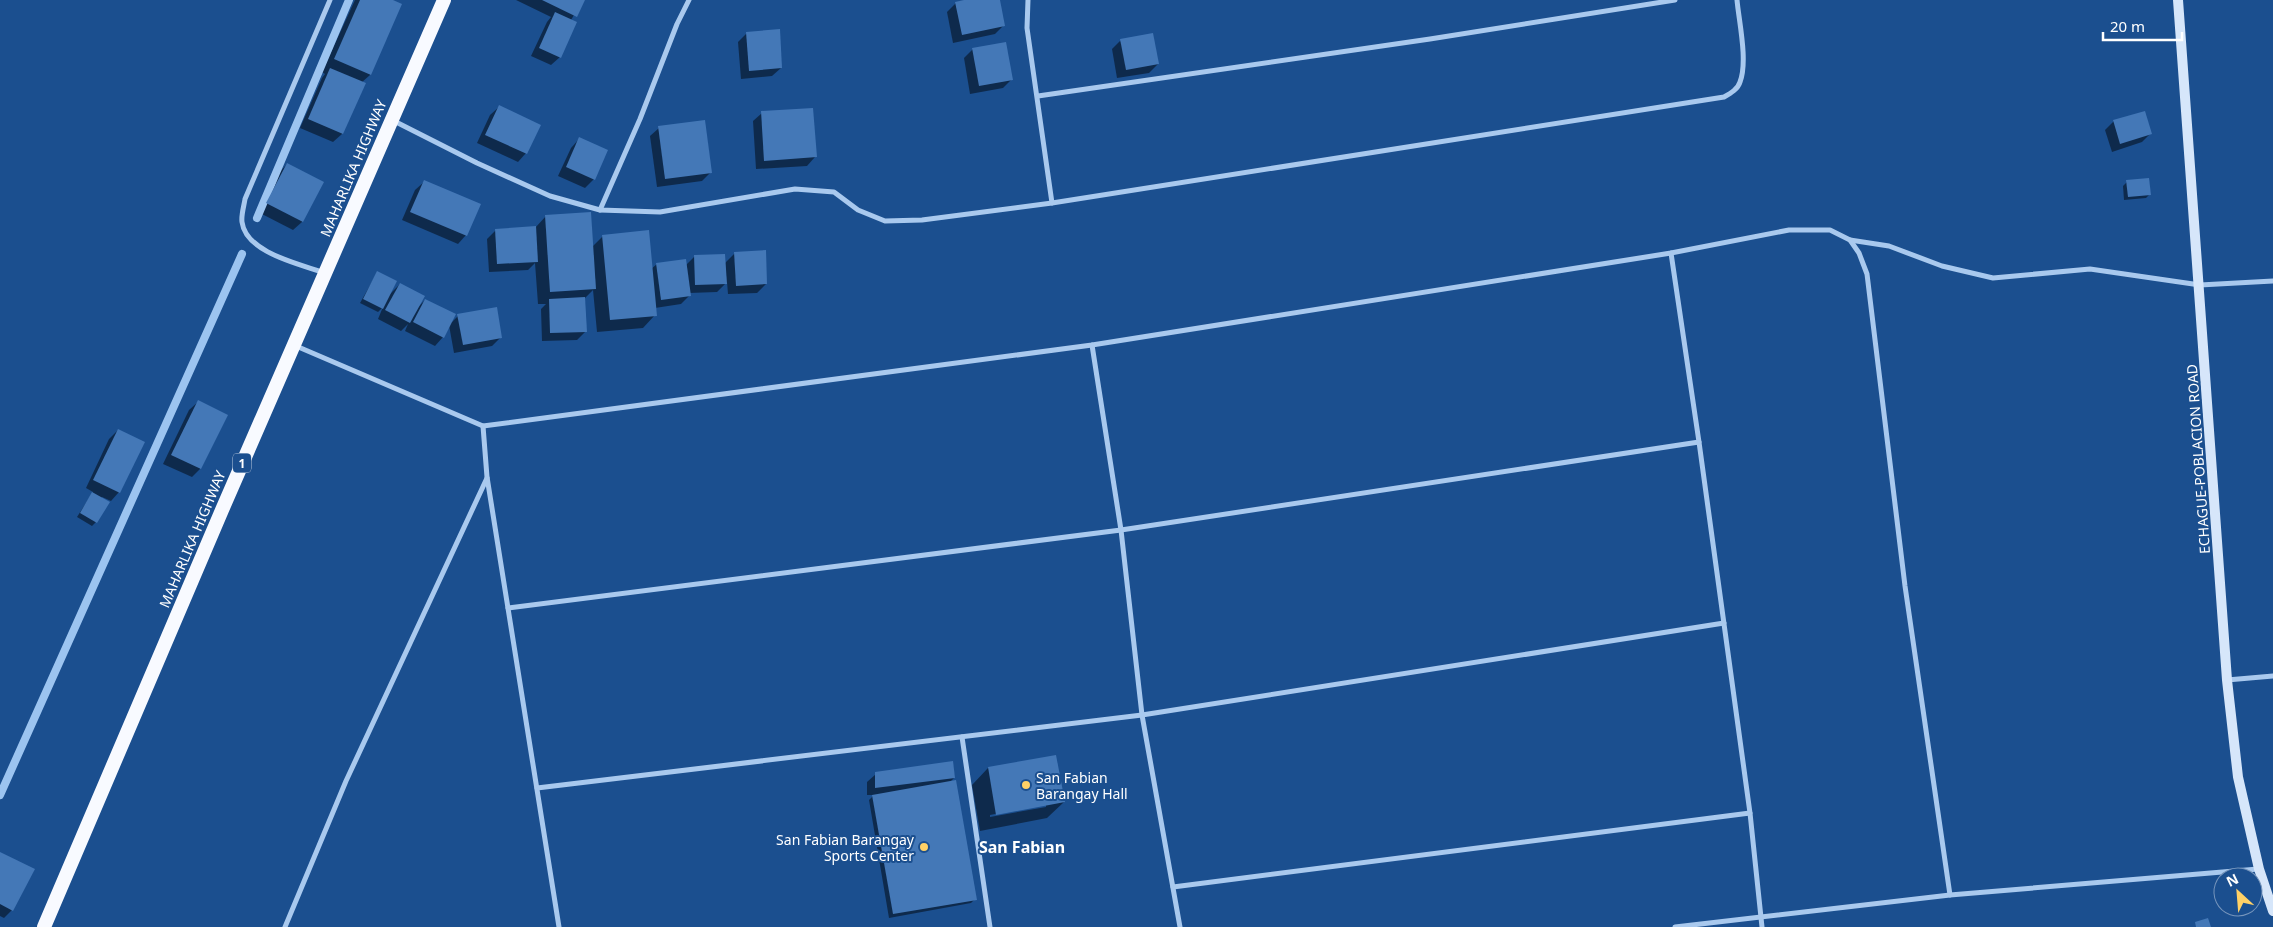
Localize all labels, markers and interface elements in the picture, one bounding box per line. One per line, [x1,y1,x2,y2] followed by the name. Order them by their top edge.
[2103,10,2182,42] scale bar
[2110,16,2145,36] text: 20 m
[315,96,391,239] street label: MAHARLIKA HIGHWAY
[2182,363,2214,555] street label: ECHAGUE-POBLACION ROAD
[233,453,251,472] road number: 1
[154,467,230,610] street label: MAHARLIKA HIGHWAY
[1036,768,1128,803] place label: San Fabian Barangay Hall
[1020,779,1032,791] marker: San Fabian Barangay Hall
[776,830,915,865] place label: San Fabian Barangay Sports Center
[979,836,1065,858] district label: San Fabian
[918,841,930,853] marker: San Fabian Barangay Sports Center
[2213,867,2263,917] north arrow
[2223,869,2241,891] text: N

